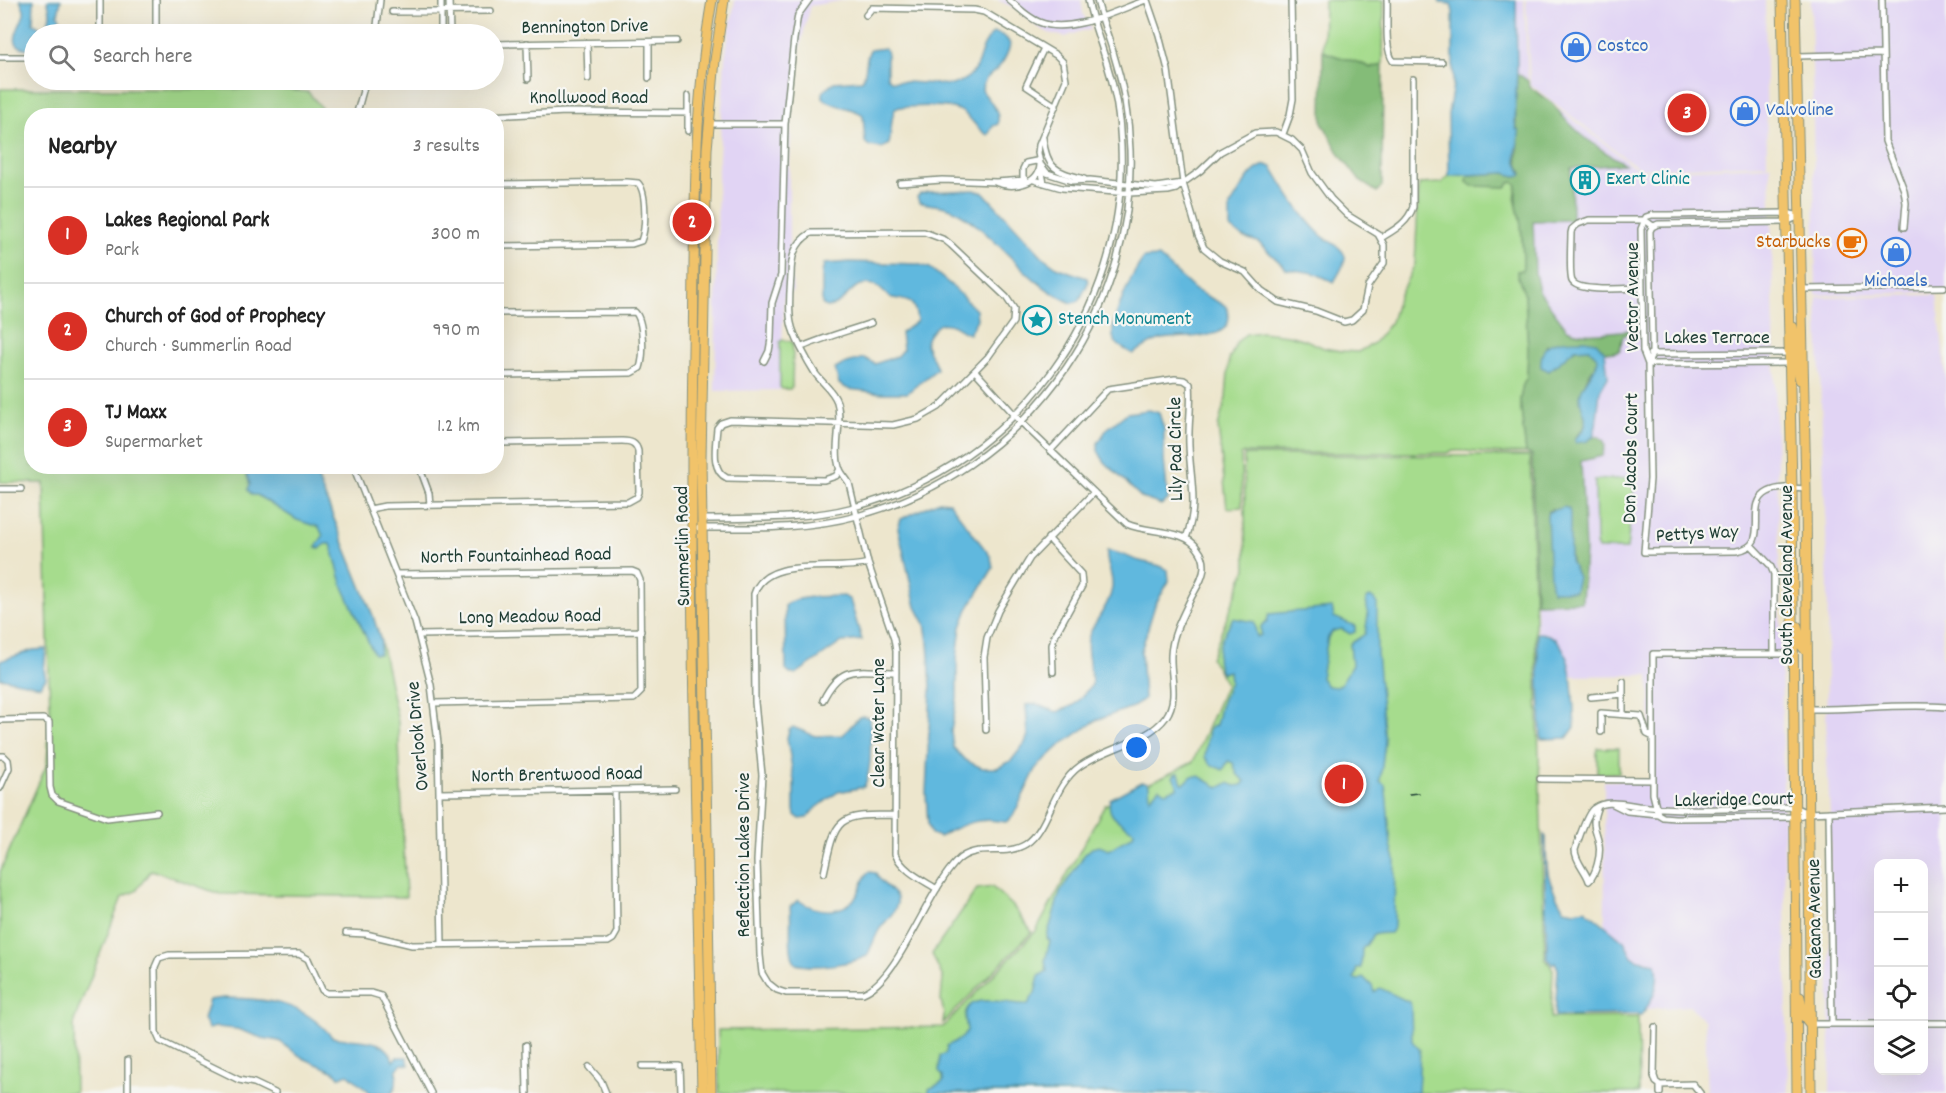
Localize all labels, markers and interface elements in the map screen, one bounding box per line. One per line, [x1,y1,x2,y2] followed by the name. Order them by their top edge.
[521,13,649,43] street label: Bennington Drive
[24,24,504,90] search box
[1560,31,1592,63] shop icon: Costco
[1597,33,1649,61] place label: Costco
[45,41,78,74] icon: search
[93,42,192,73] text: Search here
[530,85,648,113] street label: Knollwood Road
[1668,90,1706,136] pin: 3
[1729,95,1761,127] shop icon: Valvoline
[1766,97,1834,125] place label: Valvoline
[48,129,116,166] text: Nearby
[413,133,480,161] text: 3 results
[1569,164,1601,196] building icon: Exert Clinic
[1606,166,1690,194] place label: Exert Clinic
[672,200,712,244] pin: 2
[105,206,269,237] text: Lakes Regional Park
[65,221,70,249] text: 1
[431,221,480,249] text: 300 m
[1836,227,1868,259] cafe icon: Starbucks
[1756,229,1831,257] place label: Starbucks
[1880,236,1912,268] shop icon: Michaels
[105,237,139,265] text: Park
[1620,242,1648,352] street label: Vector Avenue
[1864,268,1928,296] place label: Michaels
[105,302,325,333] text: Church of God of Prophecy
[1021,304,1053,336] place icon: Stench Monument
[1058,306,1192,334] place label: Stench Monument
[63,317,72,345] text: 2
[432,317,480,345] text: 990 m
[1664,325,1770,353] street label: Lakes Terrace
[105,333,292,361] text: Church · Summerlin Road
[1617,393,1647,523] street label: Don Jacobs Court
[1162,396,1192,501] street label: Lily Pad Circle
[105,398,166,429] text: TJ Maxx
[63,413,72,441] text: 3
[437,413,480,441] text: 1.2 km
[105,429,203,457] text: Supermarket
[669,485,699,607] street label: Summerlin Road
[1774,485,1802,665] street label: South Cleveland Avenue
[1655,519,1740,551] street label: Pettys Way
[420,541,612,573] street label: North Fountainhead Road
[458,603,602,633] street label: Long Meadow Road
[866,658,894,788] street label: Clear Water Lane
[400,680,438,792] street label: Overlook Drive
[1122,733,1151,762] your location
[471,761,643,791] street label: North Brentwood Road
[1324,762,1364,806] pin: 1
[731,772,759,938] street label: Reflection Lakes Drive
[1674,786,1794,816] street label: Lakeridge Court
[1801,858,1831,979] street label: Galeana Avenue
[1874,859,1928,1075] map controls
[1874,859,1928,913] button: +
[1874,913,1928,967] button: −
[1874,967,1928,1021] button: locate
[1874,1021,1928,1075] button: layers

